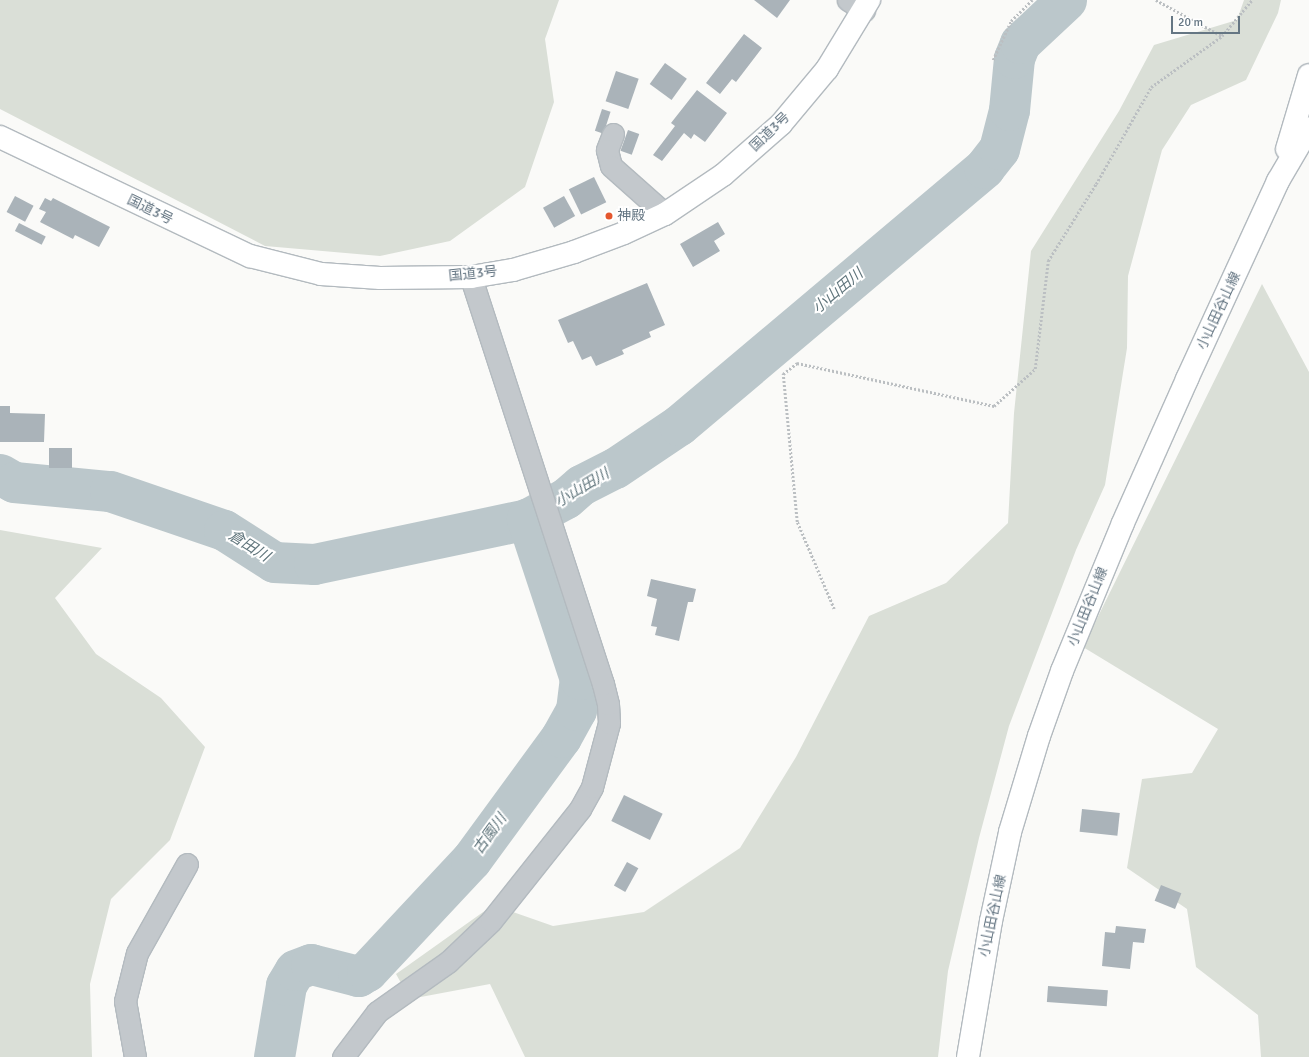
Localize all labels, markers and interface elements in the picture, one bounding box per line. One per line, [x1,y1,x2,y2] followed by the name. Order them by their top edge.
[1173,8,1242,34] scale bar
[1178,15,1203,30] text: 20 m
[746,109,794,155] street label: 国道3号
[124,192,176,228] street label: 国道3号
[617,208,645,224] place label: 神殿
[604,211,614,221] marker: 神殿
[447,263,499,285] street label: 国道3号
[809,265,867,317] water label: 小山田川
[1194,269,1244,353] street label: 小山田谷山線
[552,465,612,511] water label: 小山田川
[225,526,273,566] water label: 倉田川
[1064,565,1112,649] street label: 小山田谷山線
[469,811,511,857] water label: 古園川
[976,873,1010,959] street label: 小山田谷山線

